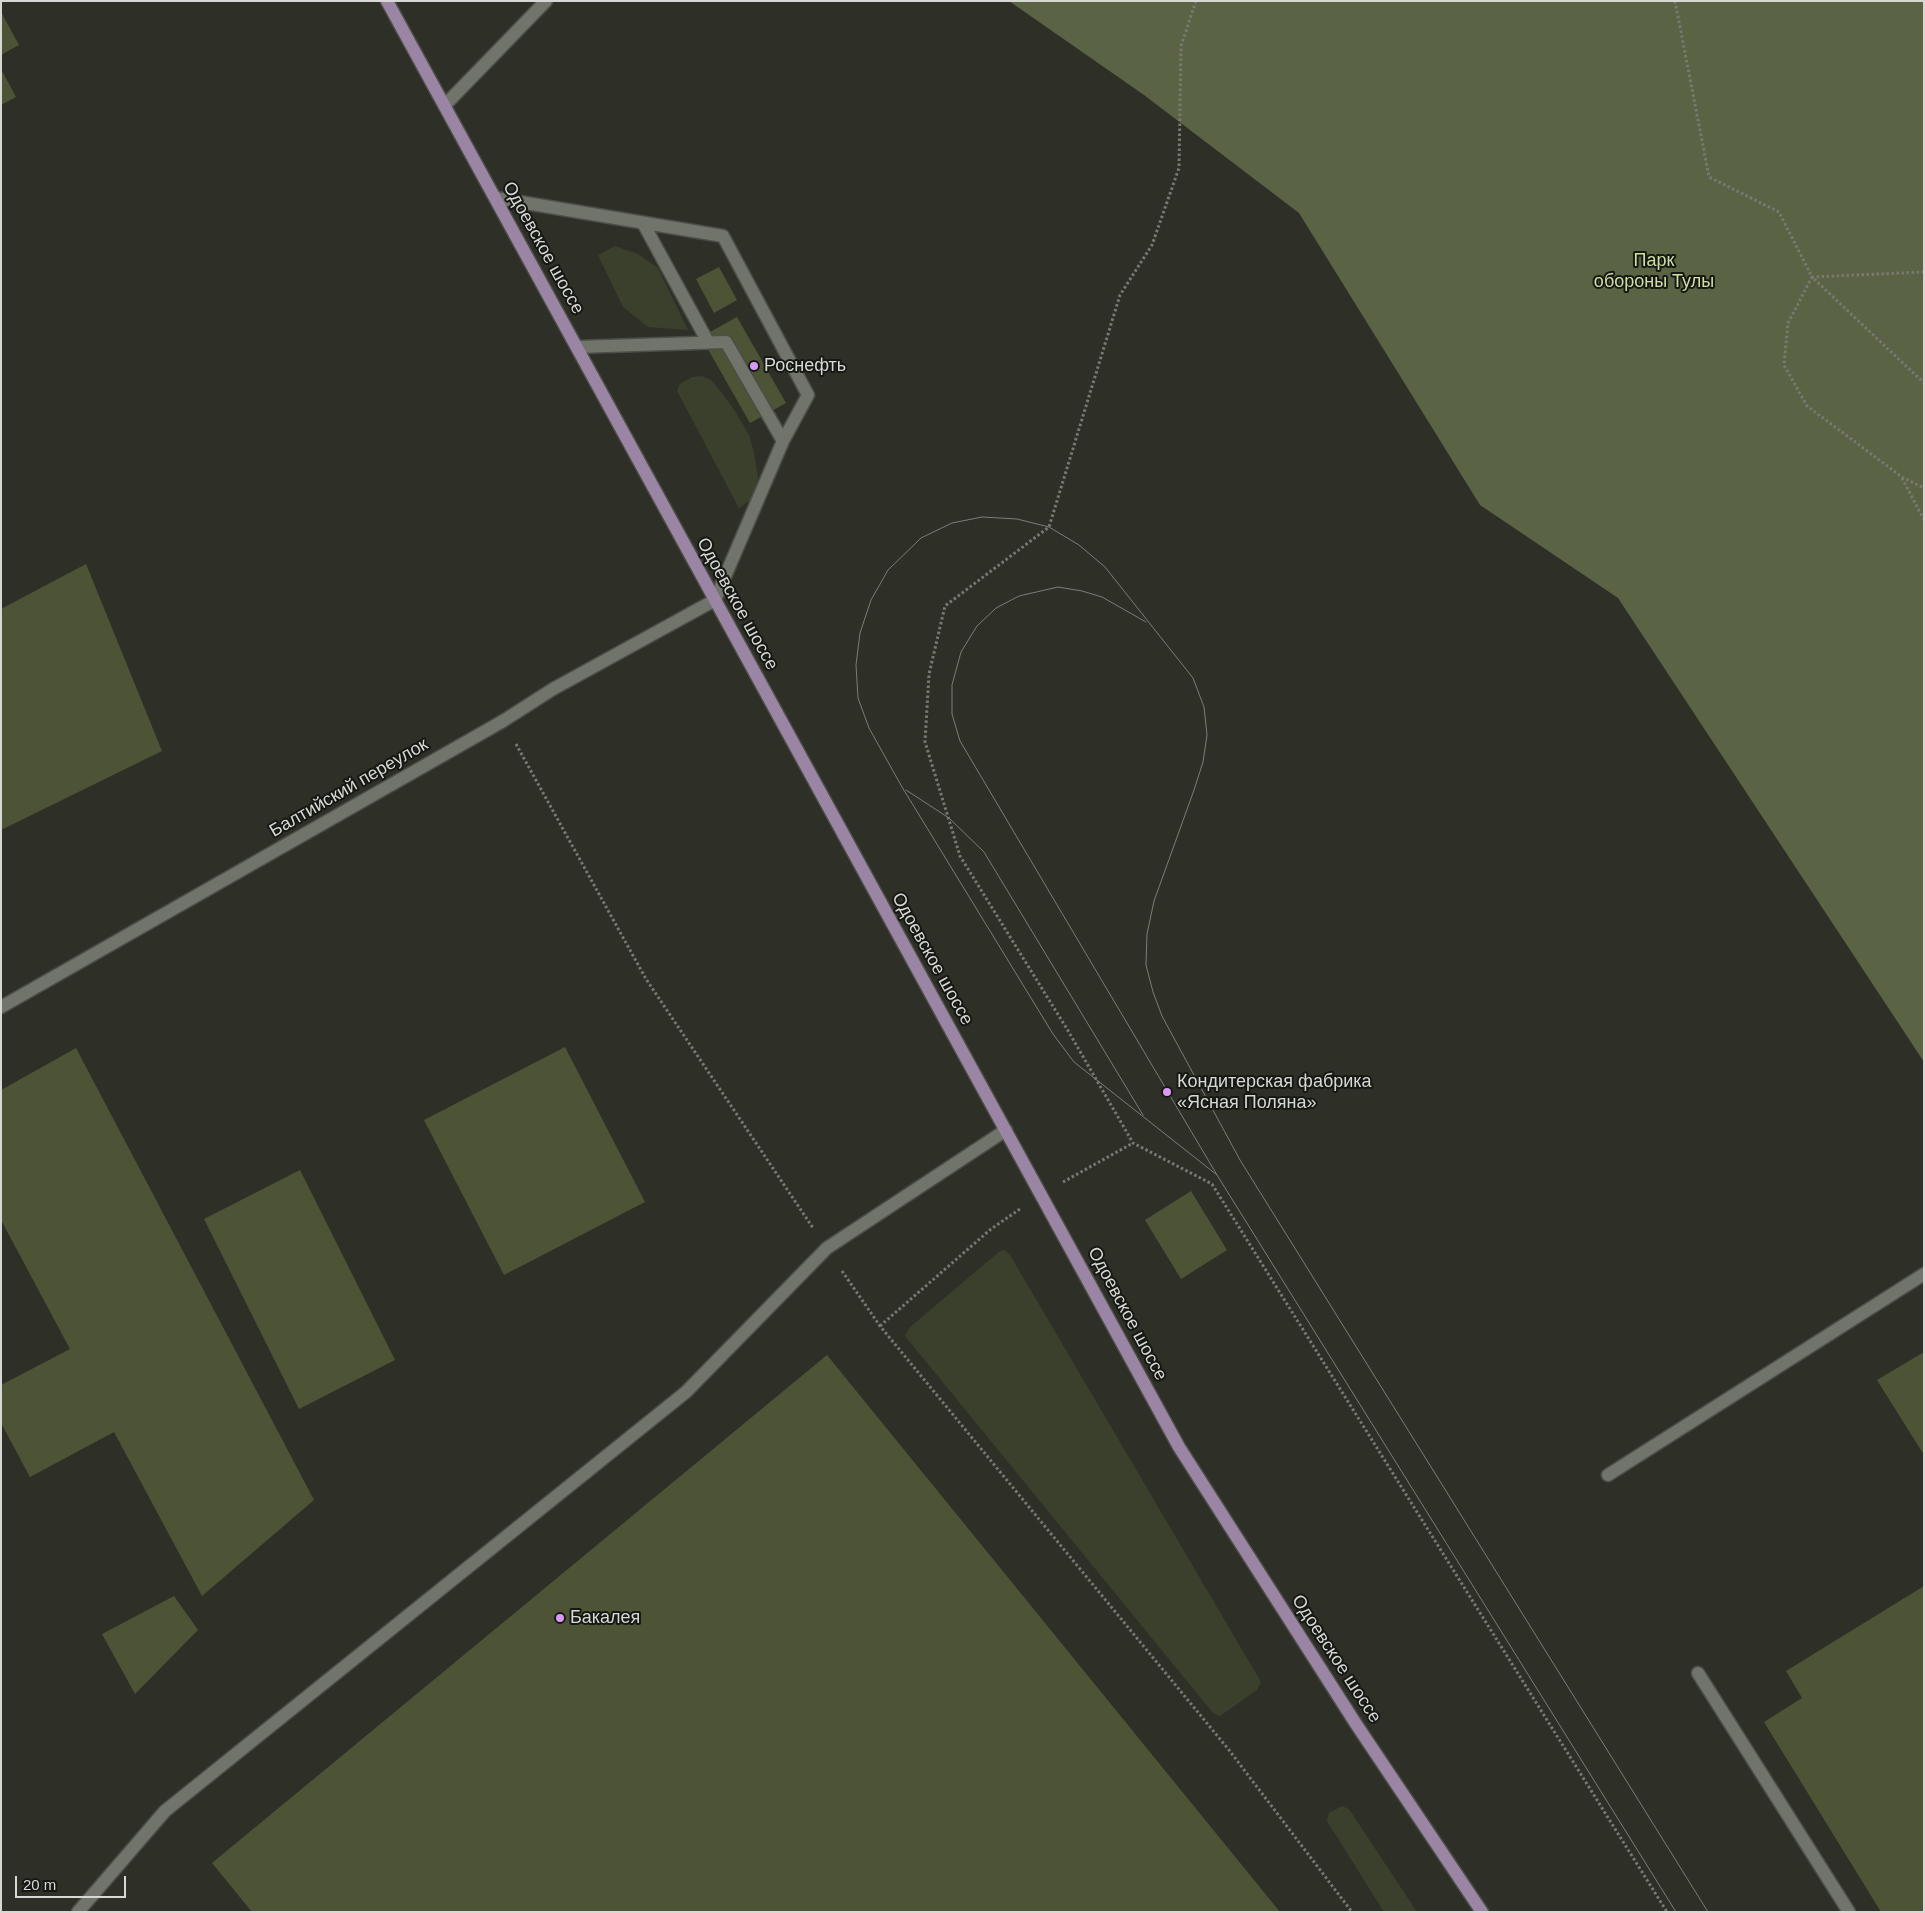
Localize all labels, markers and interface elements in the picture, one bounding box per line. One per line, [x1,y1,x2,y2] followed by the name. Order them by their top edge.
[498,178,588,318] street label: Одоевское шоссе
[1594,250,1714,292] park label: Парк обороны Тулы
[764,355,846,377] place label: Роснефть
[748,360,760,372] marker: Роснефть
[692,534,782,674] street label: Одоевское шоссе
[266,734,432,842] street label: Балтийский переулок
[887,889,977,1029] street label: Одоевское шоссе
[1177,1071,1372,1114] place label: Кондитерская фабрика «Ясная Поляна»
[1161,1086,1173,1098] marker: Кондитерская фабрика «Ясная Поляна»
[1083,1244,1171,1384] street label: Одоевское шоссе
[1287,1591,1385,1727] street label: Одоевское шоссе
[570,1607,640,1629] place label: Бакалея
[554,1612,566,1624] marker: Бакалея
[18,1866,129,1898] scale bar
[23,1876,56,1893] text: 20 m

